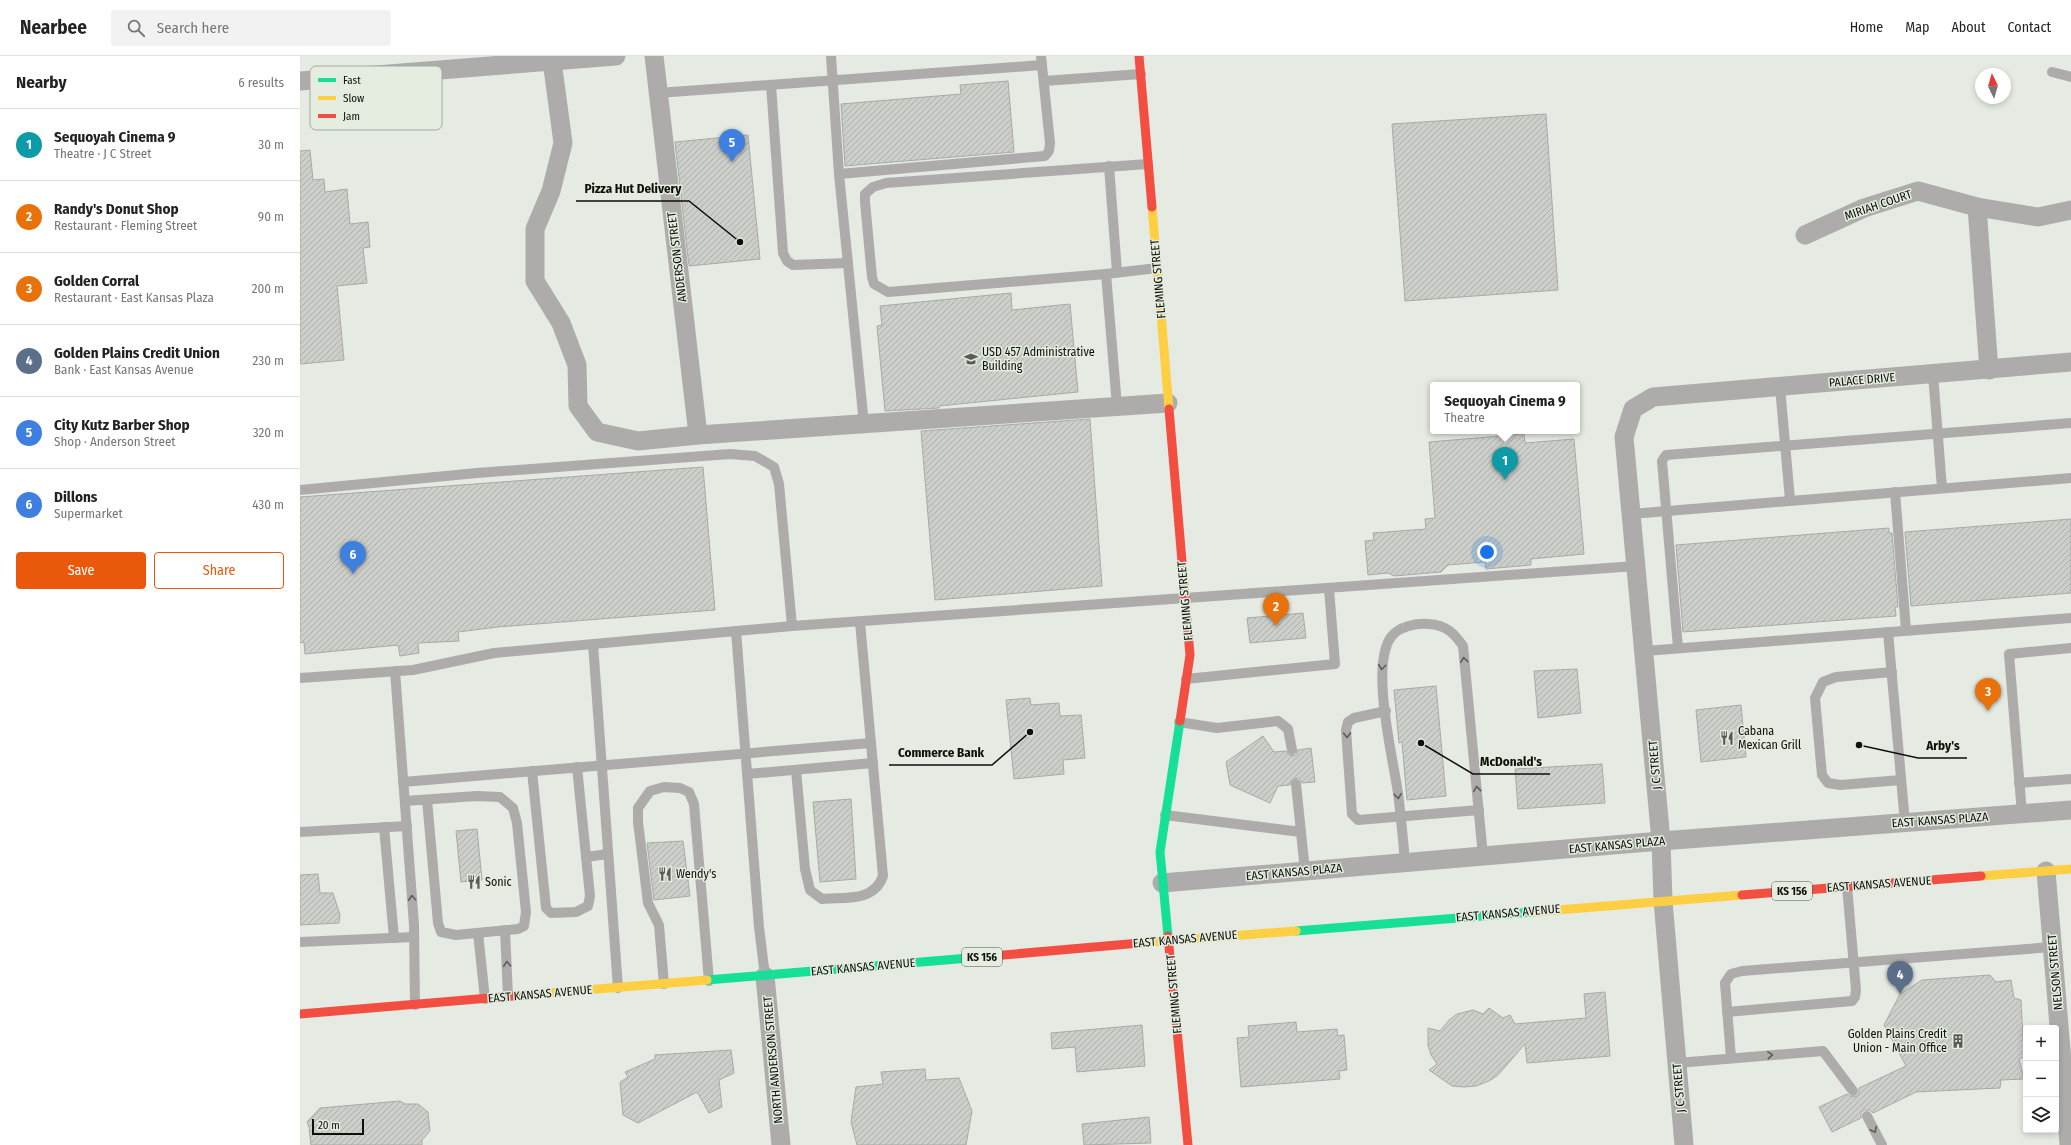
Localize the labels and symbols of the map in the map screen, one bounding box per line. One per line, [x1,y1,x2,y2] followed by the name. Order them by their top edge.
[310,66,442,130] legend
[1975,68,2011,104] north arrow
[343,74,361,87] text: Fast
[343,92,364,105] text: Slow
[343,110,360,123] text: Jam
[719,129,745,162] pin: 5
[576,176,689,201] callout: Pizza Hut Delivery
[585,181,682,196] text: Pizza Hut Delivery
[1843,187,1914,223] street label: MIRIAH COURT
[664,211,689,303] street label: ANDERSON STREET
[1148,238,1168,319] street label: FLEMING STREET
[982,345,1095,373] place label: USD 457 Administrative Building
[963,351,979,367] school or university icon: USD 457 Administrative Building
[1828,370,1896,390] street label: PALACE DRIVE
[1492,447,1518,480] pin: 1
[340,541,366,574] pin: 6
[1477,542,1497,562] your location
[1175,560,1195,641] street label: FLEMING STREET
[1263,593,1289,626] pin: 2
[1460,657,1469,663] one-way arrow
[1378,664,1387,670] one-way arrow
[1975,678,2001,711] pin: 3
[1738,724,1801,752] place label: Cabana Mexican Grill
[1719,730,1735,746] restaurant icon: Cabana Mexican Grill
[1342,732,1351,738] one-way arrow
[1918,733,1967,758] callout: Arby's
[1925,738,1960,753] text: Arby's
[1646,739,1664,790] street label: J C STREET
[889,740,992,765] callout: Commerce Bank
[898,745,984,760] text: Commerce Bank
[1473,749,1550,774] callout: McDonald's
[1480,754,1542,769] text: McDonald's
[1472,786,1481,792] one-way arrow
[1393,792,1402,799] one-way arrow
[1891,810,1989,830] street label: EAST KANSAS PLAZA
[1568,834,1667,856] street label: EAST KANSAS PLAZA
[1245,861,1344,883] street label: EAST KANSAS PLAZA
[657,866,673,882] restaurant icon: Wendy's
[676,867,716,881] place label: Wendy's
[1826,873,1932,895] street label: EAST KANSAS AVENUE
[466,874,482,890] restaurant icon: Sonic
[485,875,512,889] place label: Sonic
[1772,882,1812,900] road number: KS 156
[407,895,416,901] one-way arrow
[1455,901,1561,925] street label: EAST KANSAS AVENUE
[1132,927,1238,951] street label: EAST KANSAS AVENUE
[2045,933,2065,1011] street label: NELSON STREET
[962,948,1002,966] road number: KS 156
[1164,953,1184,1034] street label: FLEMING STREET
[810,955,916,979] street label: EAST KANSAS AVENUE
[502,961,511,967] one-way arrow
[1887,961,1913,994] pin: 4
[487,982,593,1006] street label: EAST KANSAS AVENUE
[760,995,786,1124] street label: NORTH ANDERSON STREET
[1848,1027,1947,1055] place label: Golden Plains Credit Union - Main Office
[1950,1033,1966,1049] building icon: Golden Plains Credit Union - Main Office
[1767,1051,1773,1060] one-way arrow
[1670,1062,1688,1113] street label: J C STREET
[312,1117,364,1136] scale bar
[1869,1126,1877,1134] one-way arrow

